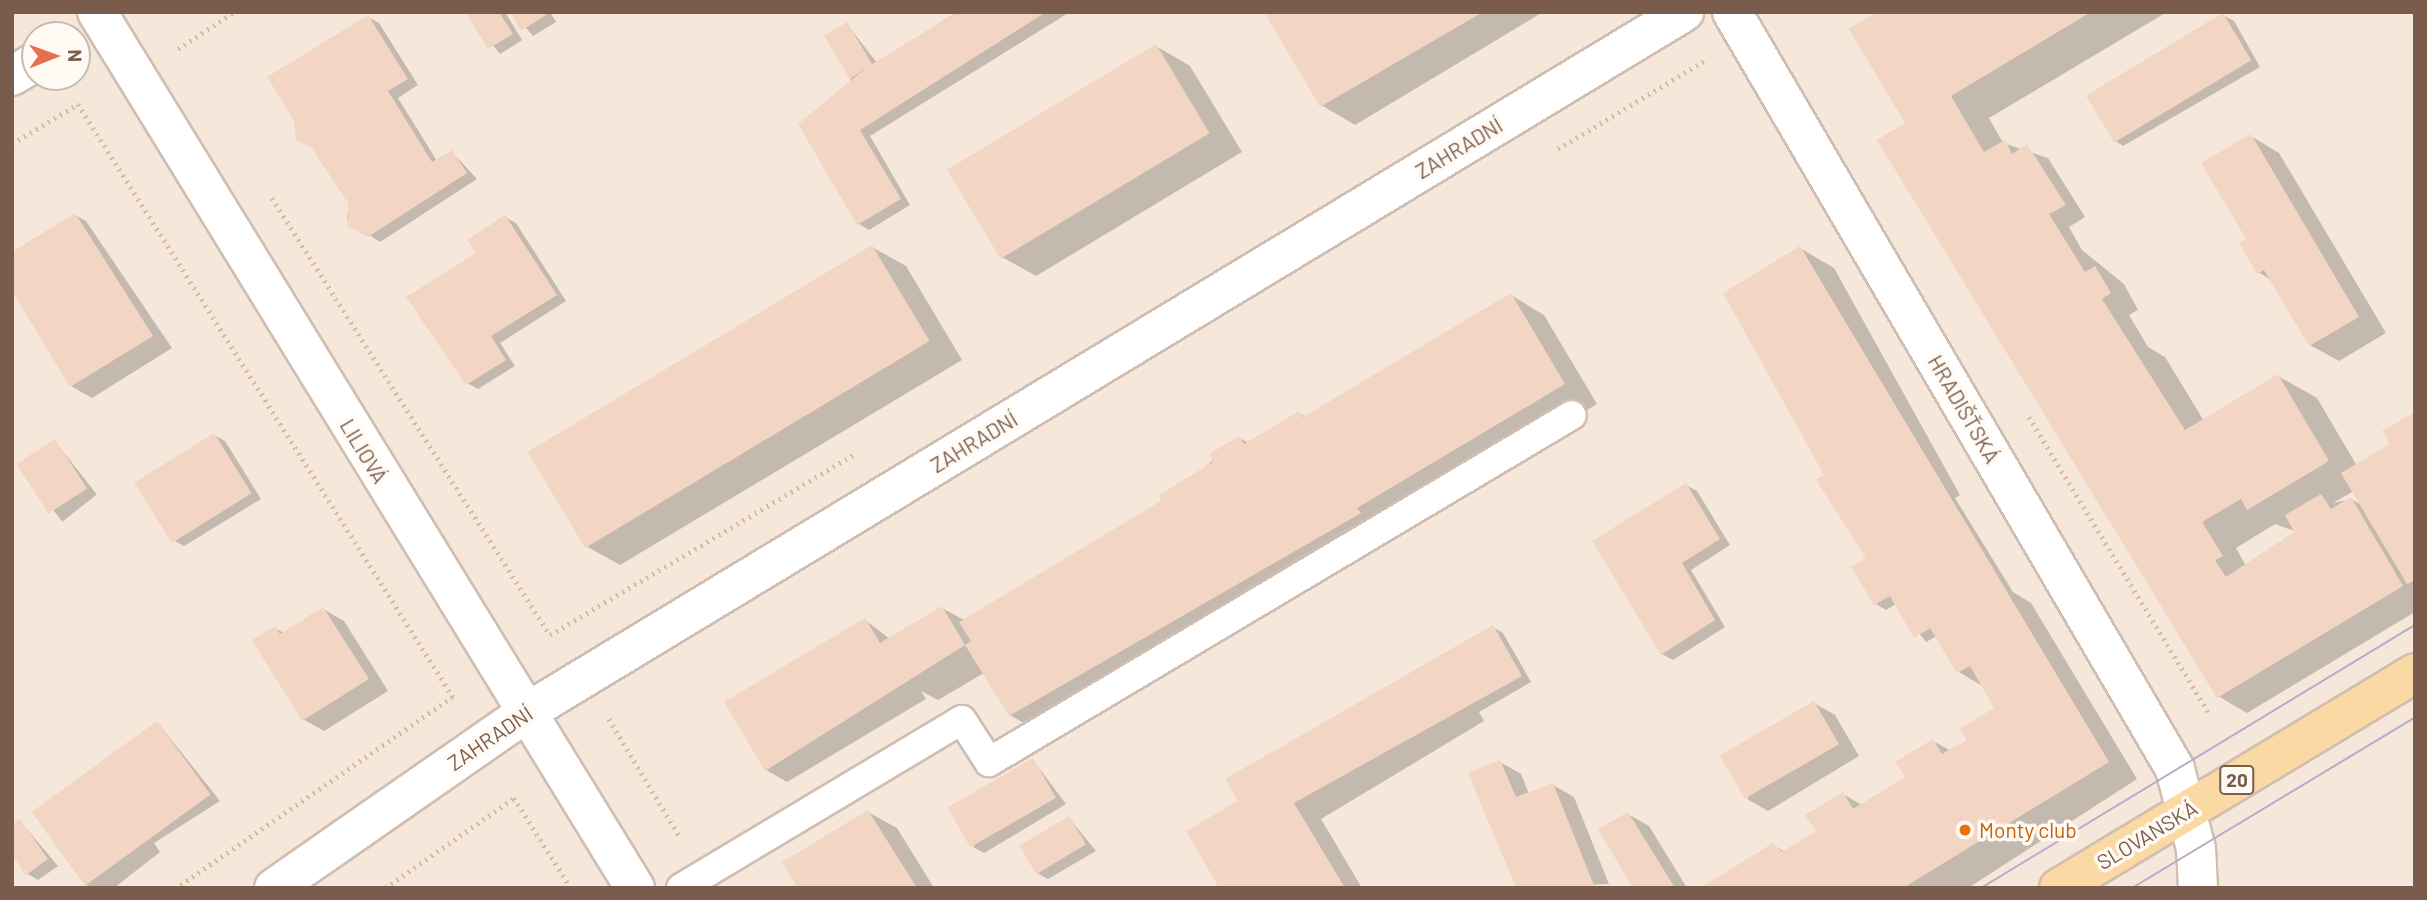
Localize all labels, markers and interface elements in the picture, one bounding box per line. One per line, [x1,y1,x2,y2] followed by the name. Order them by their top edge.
[21,21,91,91] north arrow
[64,49,87,62] text: N
[1411,112,1507,184] street label: ZAHRADNÍ
[1923,350,2005,468] street label: HRADIŠŤSKÁ
[926,406,1022,478] street label: ZAHRADNÍ
[335,414,393,488] street label: LILIOVÁ
[443,700,537,776] street label: ZAHRADNÍ
[2218,764,2256,796] road number: 20
[2092,795,2202,875] street label: SLOVANSKÁ
[1979,817,2077,843] place label: Monty club
[1957,822,1973,838] marker: Monty club

